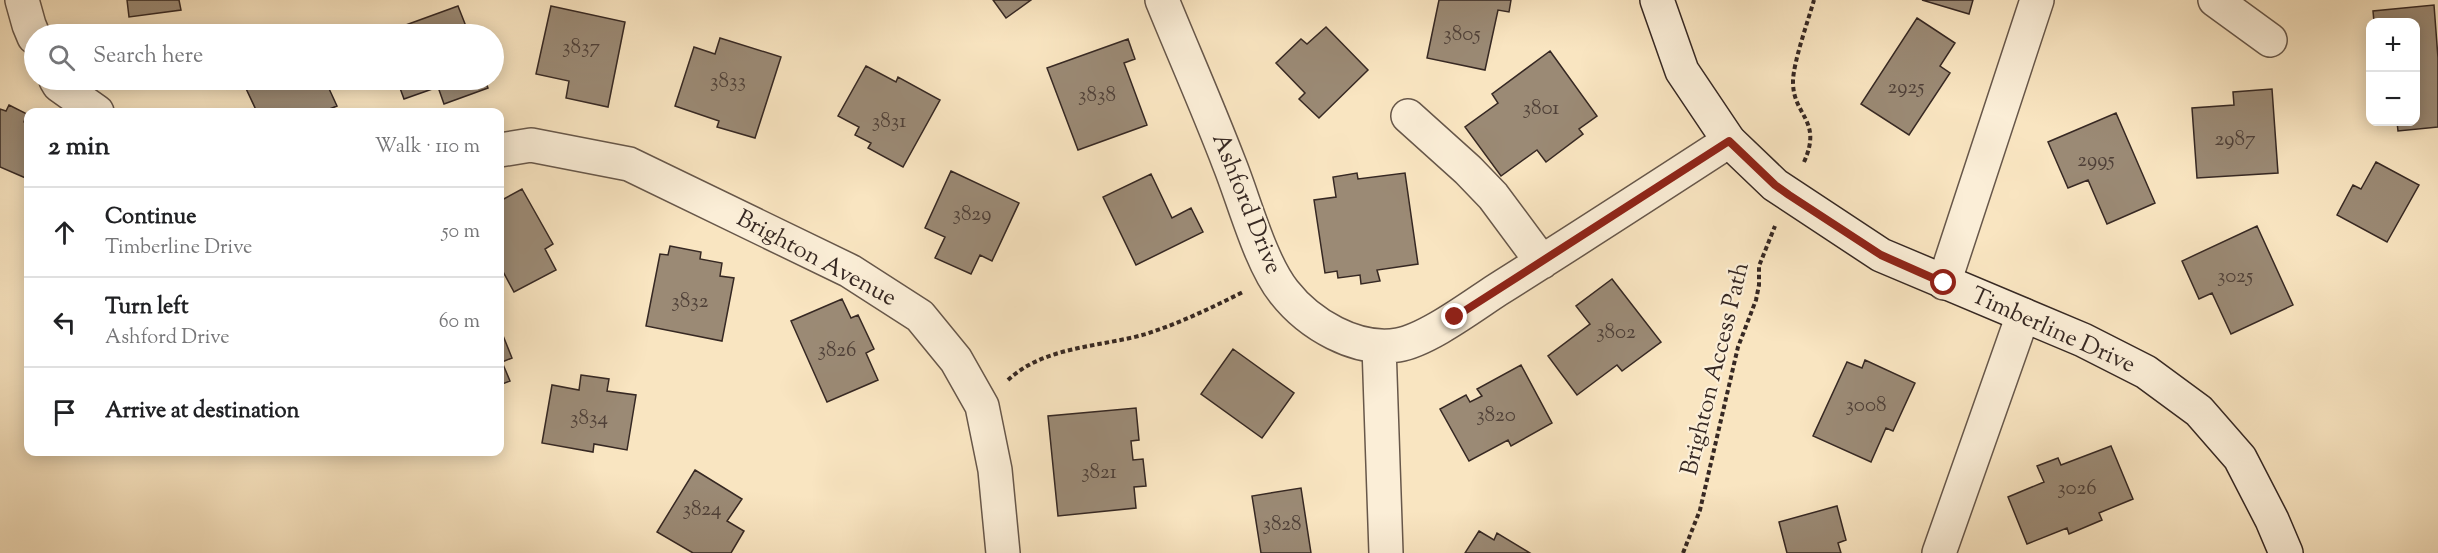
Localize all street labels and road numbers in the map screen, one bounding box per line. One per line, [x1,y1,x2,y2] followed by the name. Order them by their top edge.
[1202,128,1290,280] street label: Ashford Drive
[730,202,902,316] street label: Brighton Avenue
[1673,259,1759,479] street label: Brighton Access Path
[1965,280,2141,382] street label: Timberline Drive

